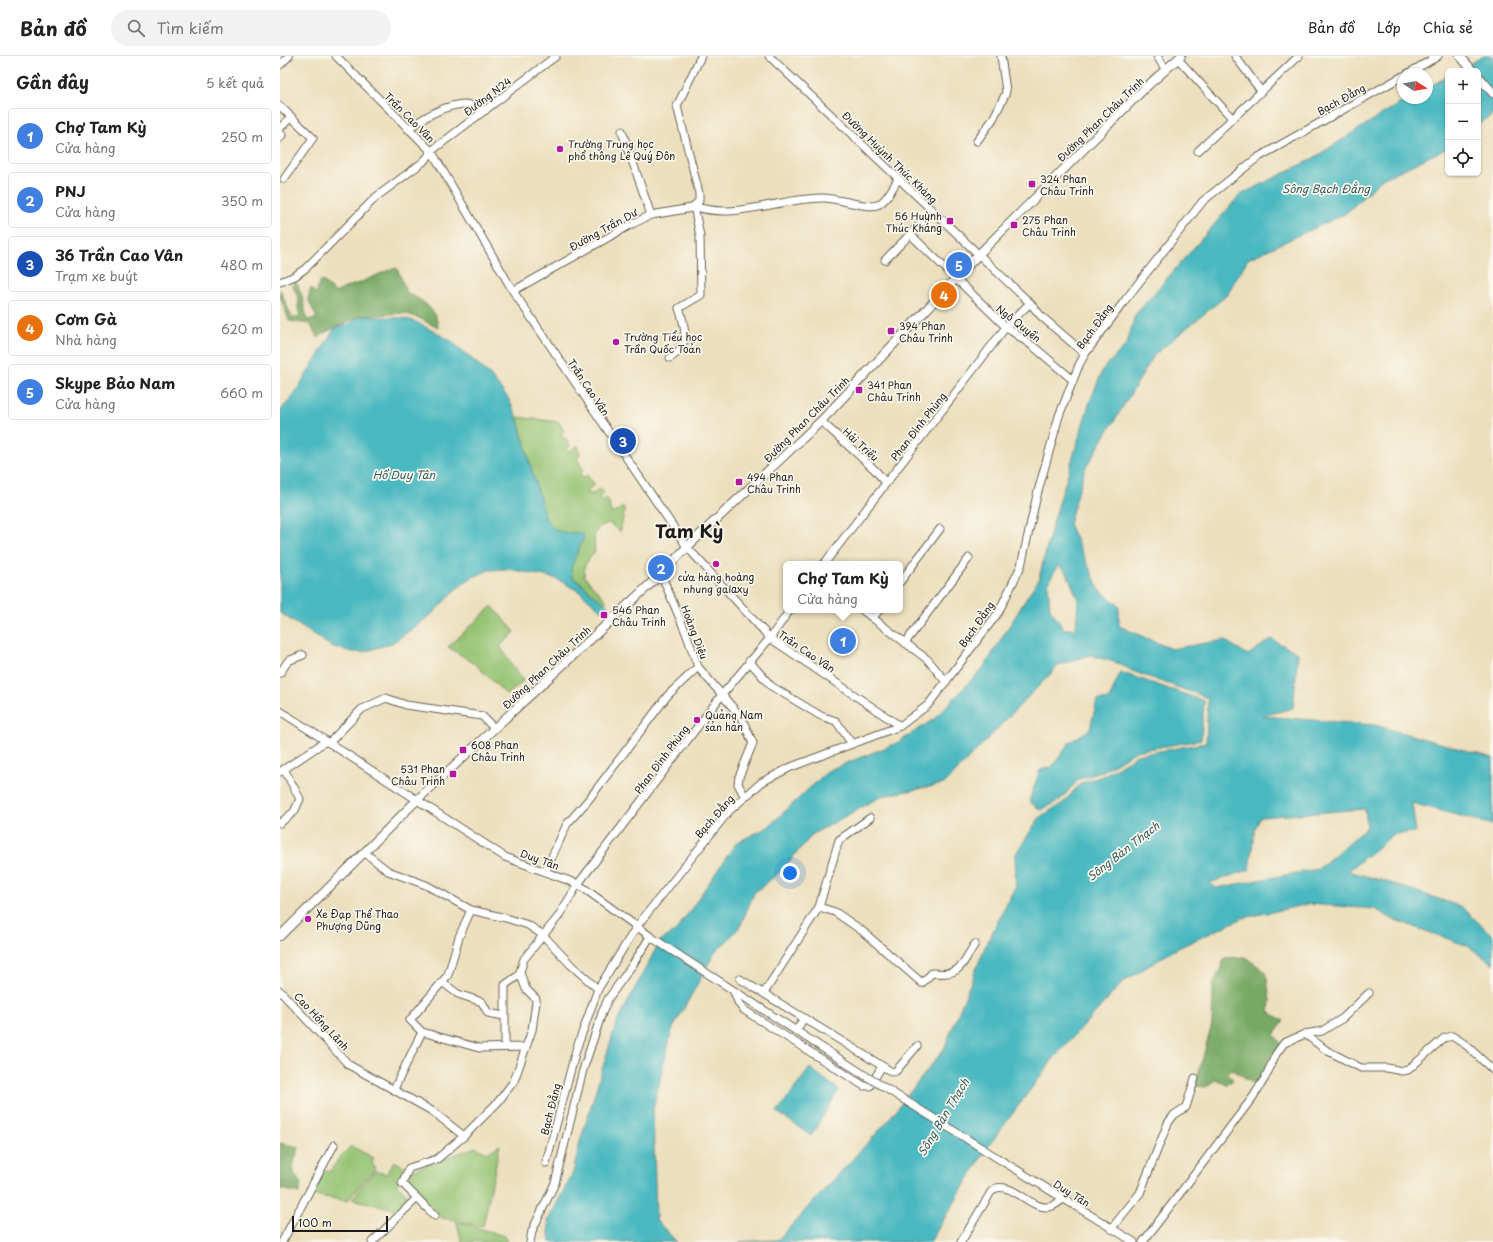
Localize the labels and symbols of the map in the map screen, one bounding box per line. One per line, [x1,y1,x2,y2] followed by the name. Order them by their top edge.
[1397,68,1433,104] north arrow
[460,73,514,119] street label: Đường N24
[1053,73,1147,165] street label: Đường Phan Châu Trinh
[1314,79,1368,118] street label: Bạch Đằng
[381,88,439,146] street label: Trần Cao Vân
[838,107,941,207] street label: Đường Huỳnh Thúc Kháng
[568,136,675,163] place label: Trường Trung học phổ thông Lê Quý Đôn
[555,144,565,154] marker: Trường Trung học phổ thông Lê Quý Đôn
[1040,171,1094,198] place label: 324 Phan Châu Trinh
[1027,179,1037,189] marker: 324 Phan Châu Trinh
[1282,180,1371,197] water label: Sông Bạch Đằng
[566,204,640,254] street label: Đường Trần Dư
[886,208,942,235] place label: 56 Huỳnh Thúc Kháng
[1022,212,1076,239] place label: 275 Phan Châu Trinh
[945,216,955,226] marker: 56 Huỳnh Thúc Kháng
[1009,220,1019,230] marker: 275 Phan Châu Trinh
[946,250,972,280] pin: 5
[931,280,957,310] pin: 4
[1072,300,1116,352] street label: Bạch Đằng
[994,301,1044,345] street label: Ngô Quyền
[899,318,953,345] place label: 394 Phan Châu Trinh
[886,326,896,336] marker: 394 Phan Châu Trinh
[624,329,702,356] place label: Trường Tiểu học Trần Quốc Toản
[611,337,621,347] marker: Trường Tiểu học Trần Quốc Toản
[564,356,614,418] street label: Trần Cao Vân
[760,373,852,465] street label: Đường Phan Châu Trinh
[867,377,921,404] place label: 341 Phan Châu Trinh
[854,385,864,395] marker: 341 Phan Châu Trinh
[887,389,950,463] street label: Phan Đình Phùng
[840,424,882,464] street label: Hải Triều
[610,426,636,456] pin: 3
[373,466,436,483] water label: Hồ Duy Tân
[747,469,801,496] place label: 494 Phan Châu Trinh
[734,477,744,487] marker: 494 Phan Châu Trinh
[655,517,723,544] district label: Tam Kỳ
[648,553,674,583] pin: 2
[711,559,721,569] marker: cửa hàng hoàng nhung galaxy
[678,569,754,597] place label: cửa hàng hoàng nhung galaxy
[955,598,998,650] street label: Bạch Đằng
[612,602,666,629] place label: 546 Phan Châu Trinh
[678,603,712,661] street label: Hoàng Diệu
[599,610,609,620] marker: 546 Phan Châu Trinh
[499,622,594,712] street label: Đường Phan Châu Trinh
[776,626,838,676] street label: Trần Cao Vân
[830,626,856,656] pin: 1
[705,707,763,734] place label: Quảng Nam sản hản
[692,715,702,725] marker: Quảng Nam sản hản
[630,721,692,797] street label: Phan Đình Phùng
[471,737,525,764] place label: 608 Phan Châu Trinh
[458,745,468,755] marker: 608 Phan Châu Trinh
[391,761,445,788] place label: 531 Phan Châu Trinh
[448,769,458,779] marker: 531 Phan Châu Trinh
[691,791,737,841] street label: Bạch Đằng
[1083,817,1163,885] water label: Sông Bàn Thạch
[518,845,562,873] street label: Duy Tân
[780,863,800,883] your location
[316,906,399,933] place label: Xe Đạp Thể Thao Phượng Dũng
[303,914,313,924] marker: Xe Đạp Thể Thao Phượng Dũng
[291,989,353,1053] street label: Cao Hồng Lãnh
[913,1075,973,1159] water label: Sông Bàn Thạch
[536,1081,564,1137] street label: Bạch Đằng
[1051,1176,1093,1210] street label: Duy Tân
[292,1214,388,1233] scale bar

